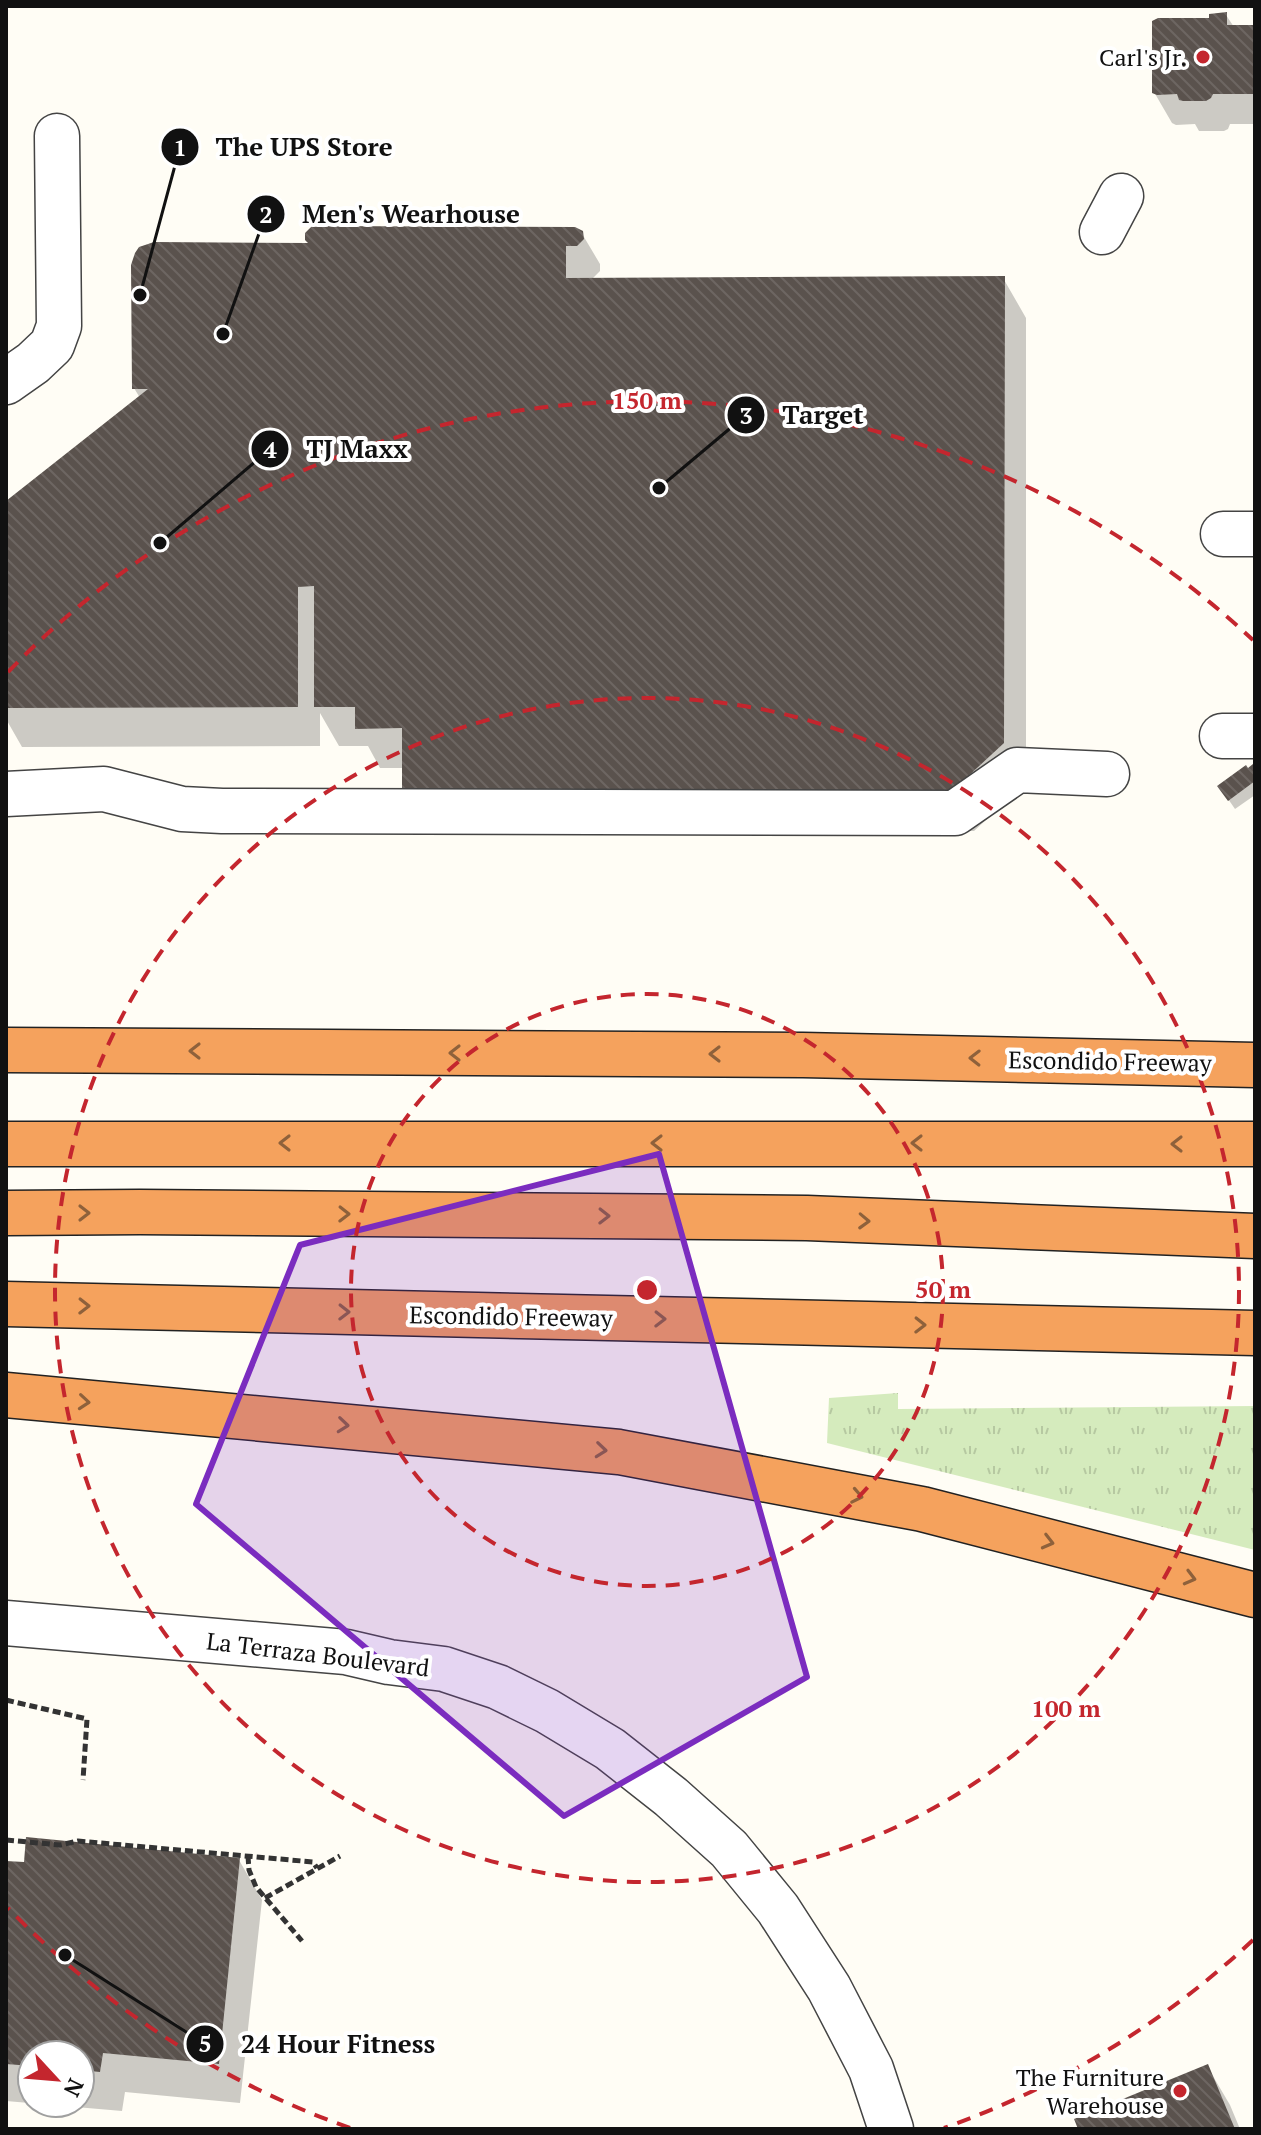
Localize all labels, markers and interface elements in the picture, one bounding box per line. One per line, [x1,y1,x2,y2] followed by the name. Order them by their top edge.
[1099,41,1187,73] place label: Carl's Jr.
[1194,48,1212,66] marker: Carl's Jr.
[160,122,409,172] callout: The UPS Store
[215,129,393,163] text: The UPS Store
[173,131,187,163] text: 1
[246,189,536,239] callout: Men's Wearhouse
[302,196,520,230] text: Men's Wearhouse
[259,198,273,230] text: 2
[612,384,682,416] text: 150 m
[726,390,880,440] callout: Target
[782,397,864,431] text: Target
[739,399,753,431] text: 3
[250,424,424,474] callout: TJ Maxx
[306,431,408,465] text: TJ Maxx
[263,433,277,465] text: 4
[188,1042,201,1060] one-way arrow
[1008,1043,1213,1079] street label: Escondido Freeway
[448,1044,461,1061] one-way arrow
[708,1045,721,1063] one-way arrow
[968,1050,981,1067] one-way arrow
[278,1134,291,1152] one-way arrow
[650,1134,663,1152] one-way arrow
[910,1134,923,1152] one-way arrow
[1170,1135,1183,1153] one-way arrow
[78,1204,91,1221] one-way arrow
[338,1205,351,1223] one-way arrow
[598,1208,611,1225] one-way arrow
[858,1212,871,1229] one-way arrow
[915,1273,971,1305] text: 50 m
[633,1276,661,1304] centre of rings
[78,1297,91,1314] one-way arrow
[409,1298,614,1334] street label: Escondido Freeway
[338,1303,351,1320] one-way arrow
[654,1310,667,1328] one-way arrow
[914,1316,927,1334] one-way arrow
[78,1393,91,1410] one-way arrow
[337,1417,350,1434] one-way arrow
[595,1442,608,1459] one-way arrow
[851,1487,864,1504] one-way arrow
[1041,1532,1055,1549] one-way arrow
[1182,1569,1196,1586] one-way arrow
[205,1624,431,1684] street label: La Terraza Boulevard
[1031,1692,1101,1724] text: 100 m
[185,2019,451,2069] callout: 24 Hour Fitness
[241,2026,435,2060] text: 24 Hour Fitness
[198,2027,212,2059] text: 5
[16,2039,96,2119] north arrow
[1016,2061,1164,2121] place label: The Furniture Warehouse
[58,2074,91,2102] text: N
[1171,2082,1189,2100] marker: The Furniture Warehouse

